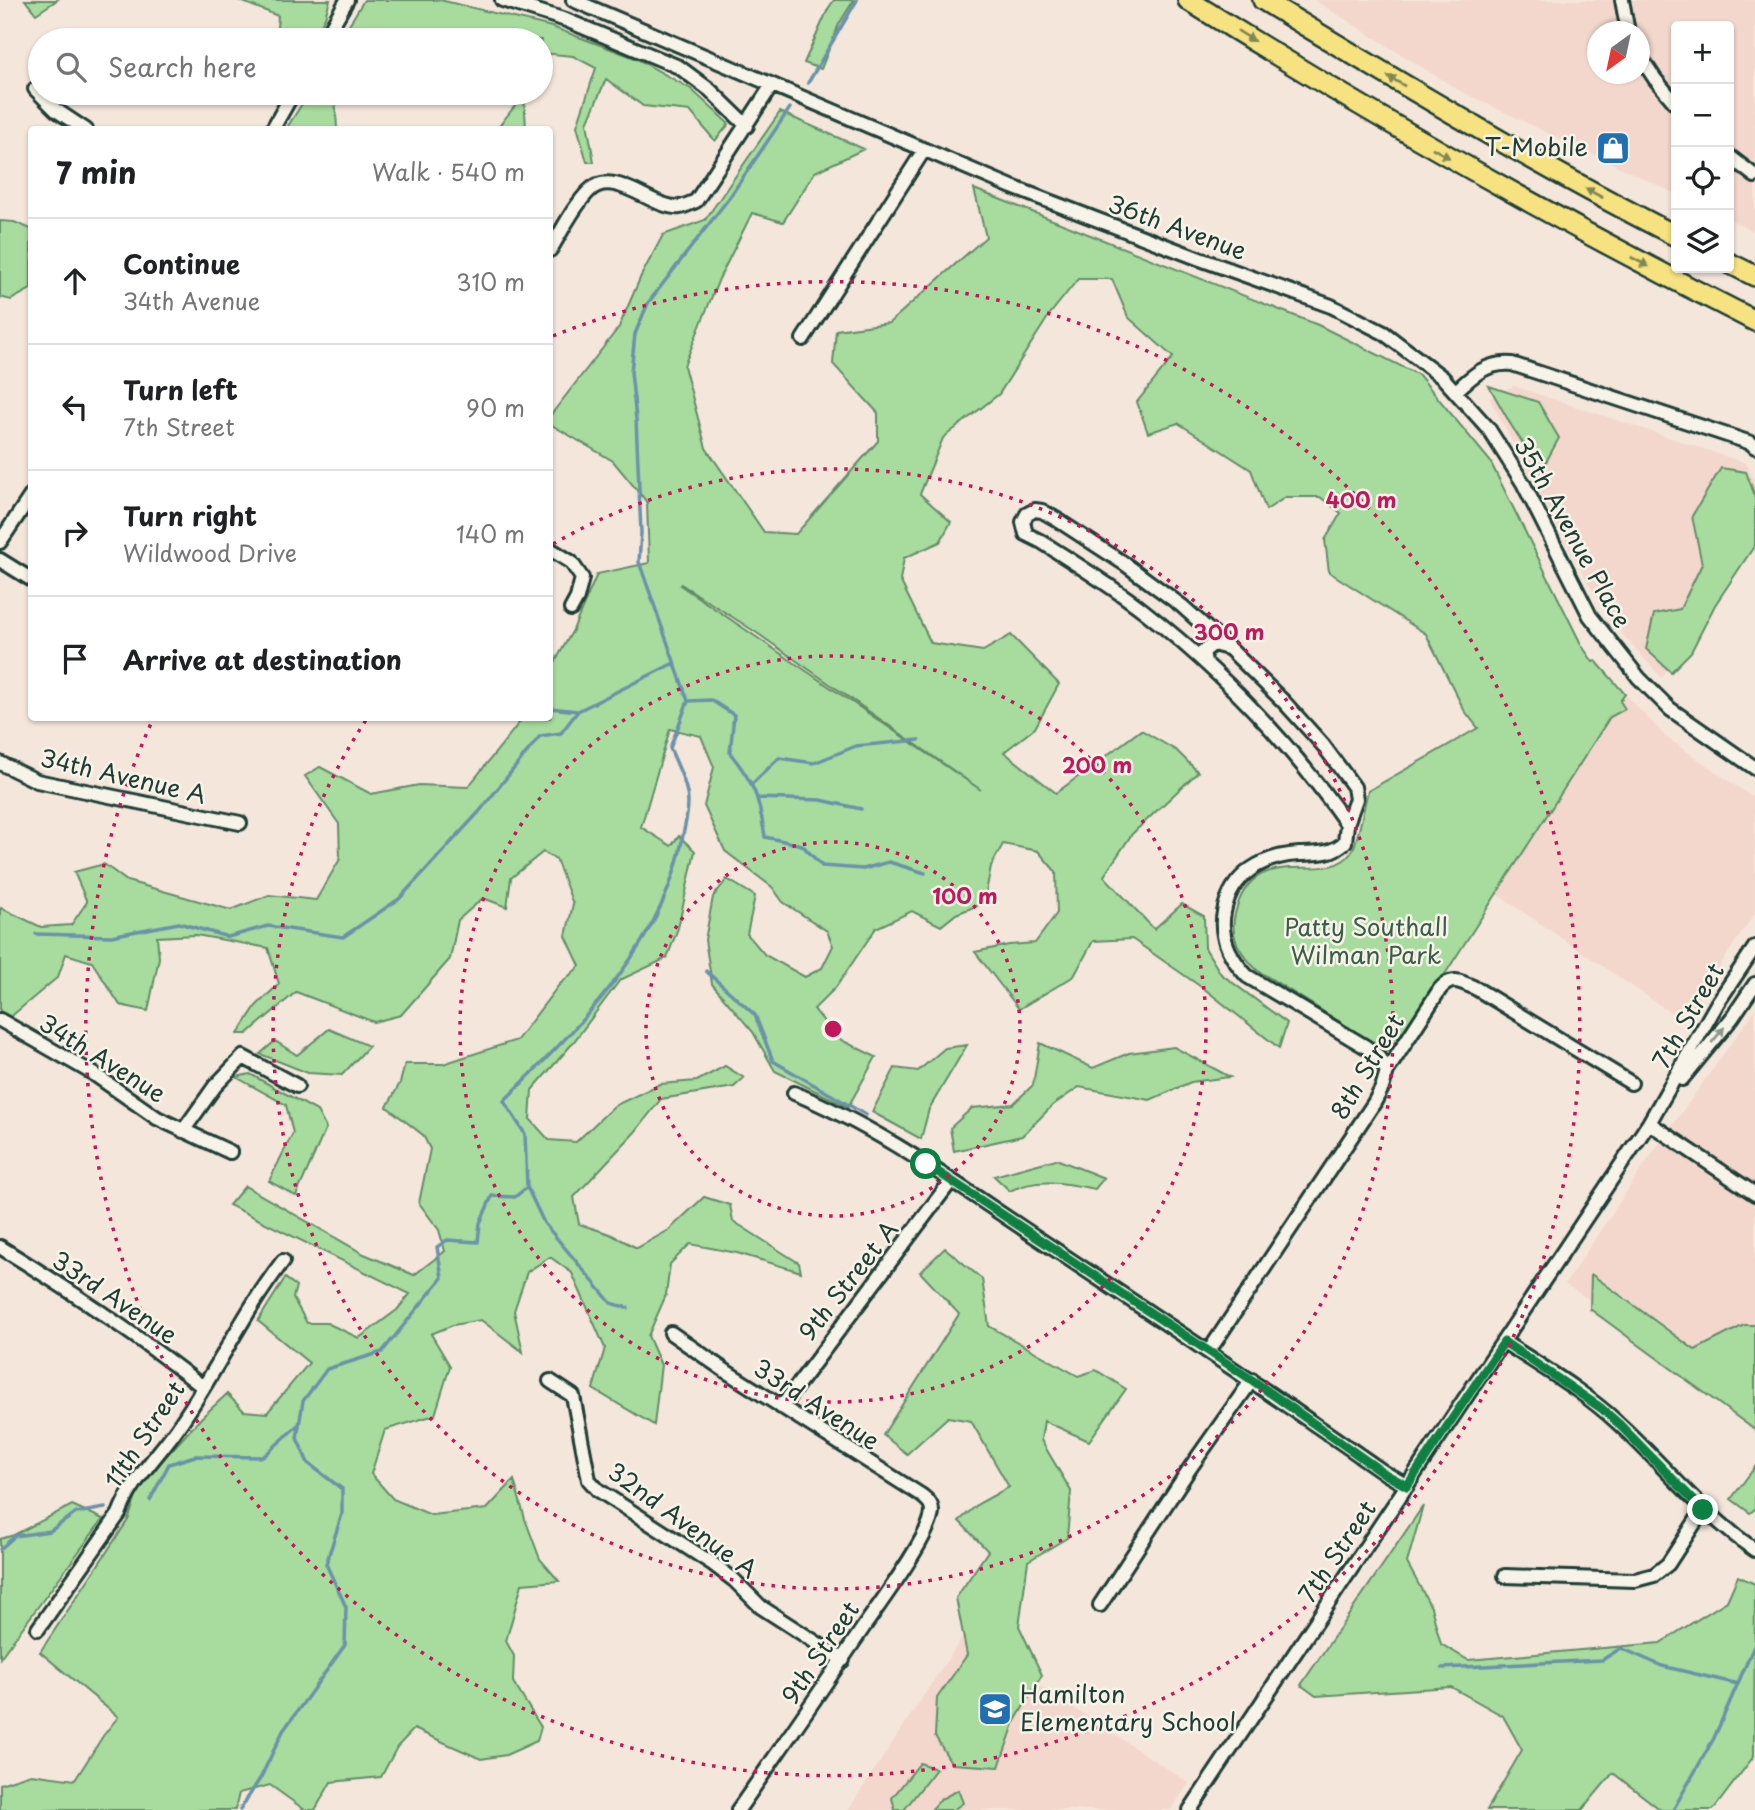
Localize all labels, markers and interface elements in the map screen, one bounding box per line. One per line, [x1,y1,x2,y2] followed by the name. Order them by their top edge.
[1587,21,1650,84] north arrow
[1671,21,1734,273] map controls
[1671,21,1734,84] button: +
[28,28,553,105] search box
[1236,30,1255,43] one-way arrow
[108,47,257,86] text: Search here
[52,48,90,86] icon: search
[1387,75,1406,87] one-way arrow
[1671,84,1734,147] button: −
[1485,128,1588,164] place label: T-Mobile
[1594,129,1632,167] shop icon: T-Mobile
[1431,147,1451,159] one-way arrow
[1671,147,1734,210] button: locate
[56,149,137,194] text: 7 min
[372,154,525,189] text: Walk · 540 m
[1103,184,1252,268] street label: 36th Avenue
[1585,187,1604,199] one-way arrow
[1671,210,1734,273] button: layers
[123,244,240,283] text: Continue
[1631,256,1651,268] one-way arrow
[56,262,94,300] icon: ahead
[456,264,525,299] text: 310 m
[123,283,260,318] text: 34th Avenue
[123,370,238,409] text: Turn left
[56,388,94,426] icon: left
[466,390,525,425] text: 90 m
[123,409,235,444] text: 7th Street
[1506,430,1641,634] street label: 35th Avenue Place
[1326,483,1396,515] text: 400 m
[123,496,257,535] text: Turn right
[56,514,94,552] icon: right
[456,516,525,551] text: 140 m
[123,535,297,570] text: Wildwood Drive
[1194,615,1264,647] text: 300 m
[56,640,94,678] icon: arrive
[123,640,402,679] text: Arrive at destination
[37,738,210,812] street label: 34th Avenue A
[1062,748,1132,780] text: 200 m
[932,879,998,911] text: 100 m
[1284,908,1448,972] park label: Patty Southall Wilman Park
[1643,955,1732,1074] street label: 7th Street
[33,1004,173,1111] street label: 34th Avenue
[1320,1006,1412,1126] street label: 8th Street
[821,1017,845,1041] centre of rings
[1711,1026,1726,1044] one-way arrow
[910,1148,941,1179] route start
[789,1212,906,1347] street label: 9th Street A
[45,1241,185,1352] street label: 33rd Avenue
[747,1349,888,1458] street label: 33rd Avenue
[94,1373,193,1495] street label: 11th Street
[601,1453,766,1586] street label: 32nd Avenue A
[1289,1492,1384,1609] street label: 7th Street
[1687,1494,1718,1525] route end
[772,1593,867,1711] street label: 9th Street
[1020,1675,1236,1739] place label: Hamilton Elementary School
[976,1690,1014,1728] school or university icon: Hamilton Elementary School

